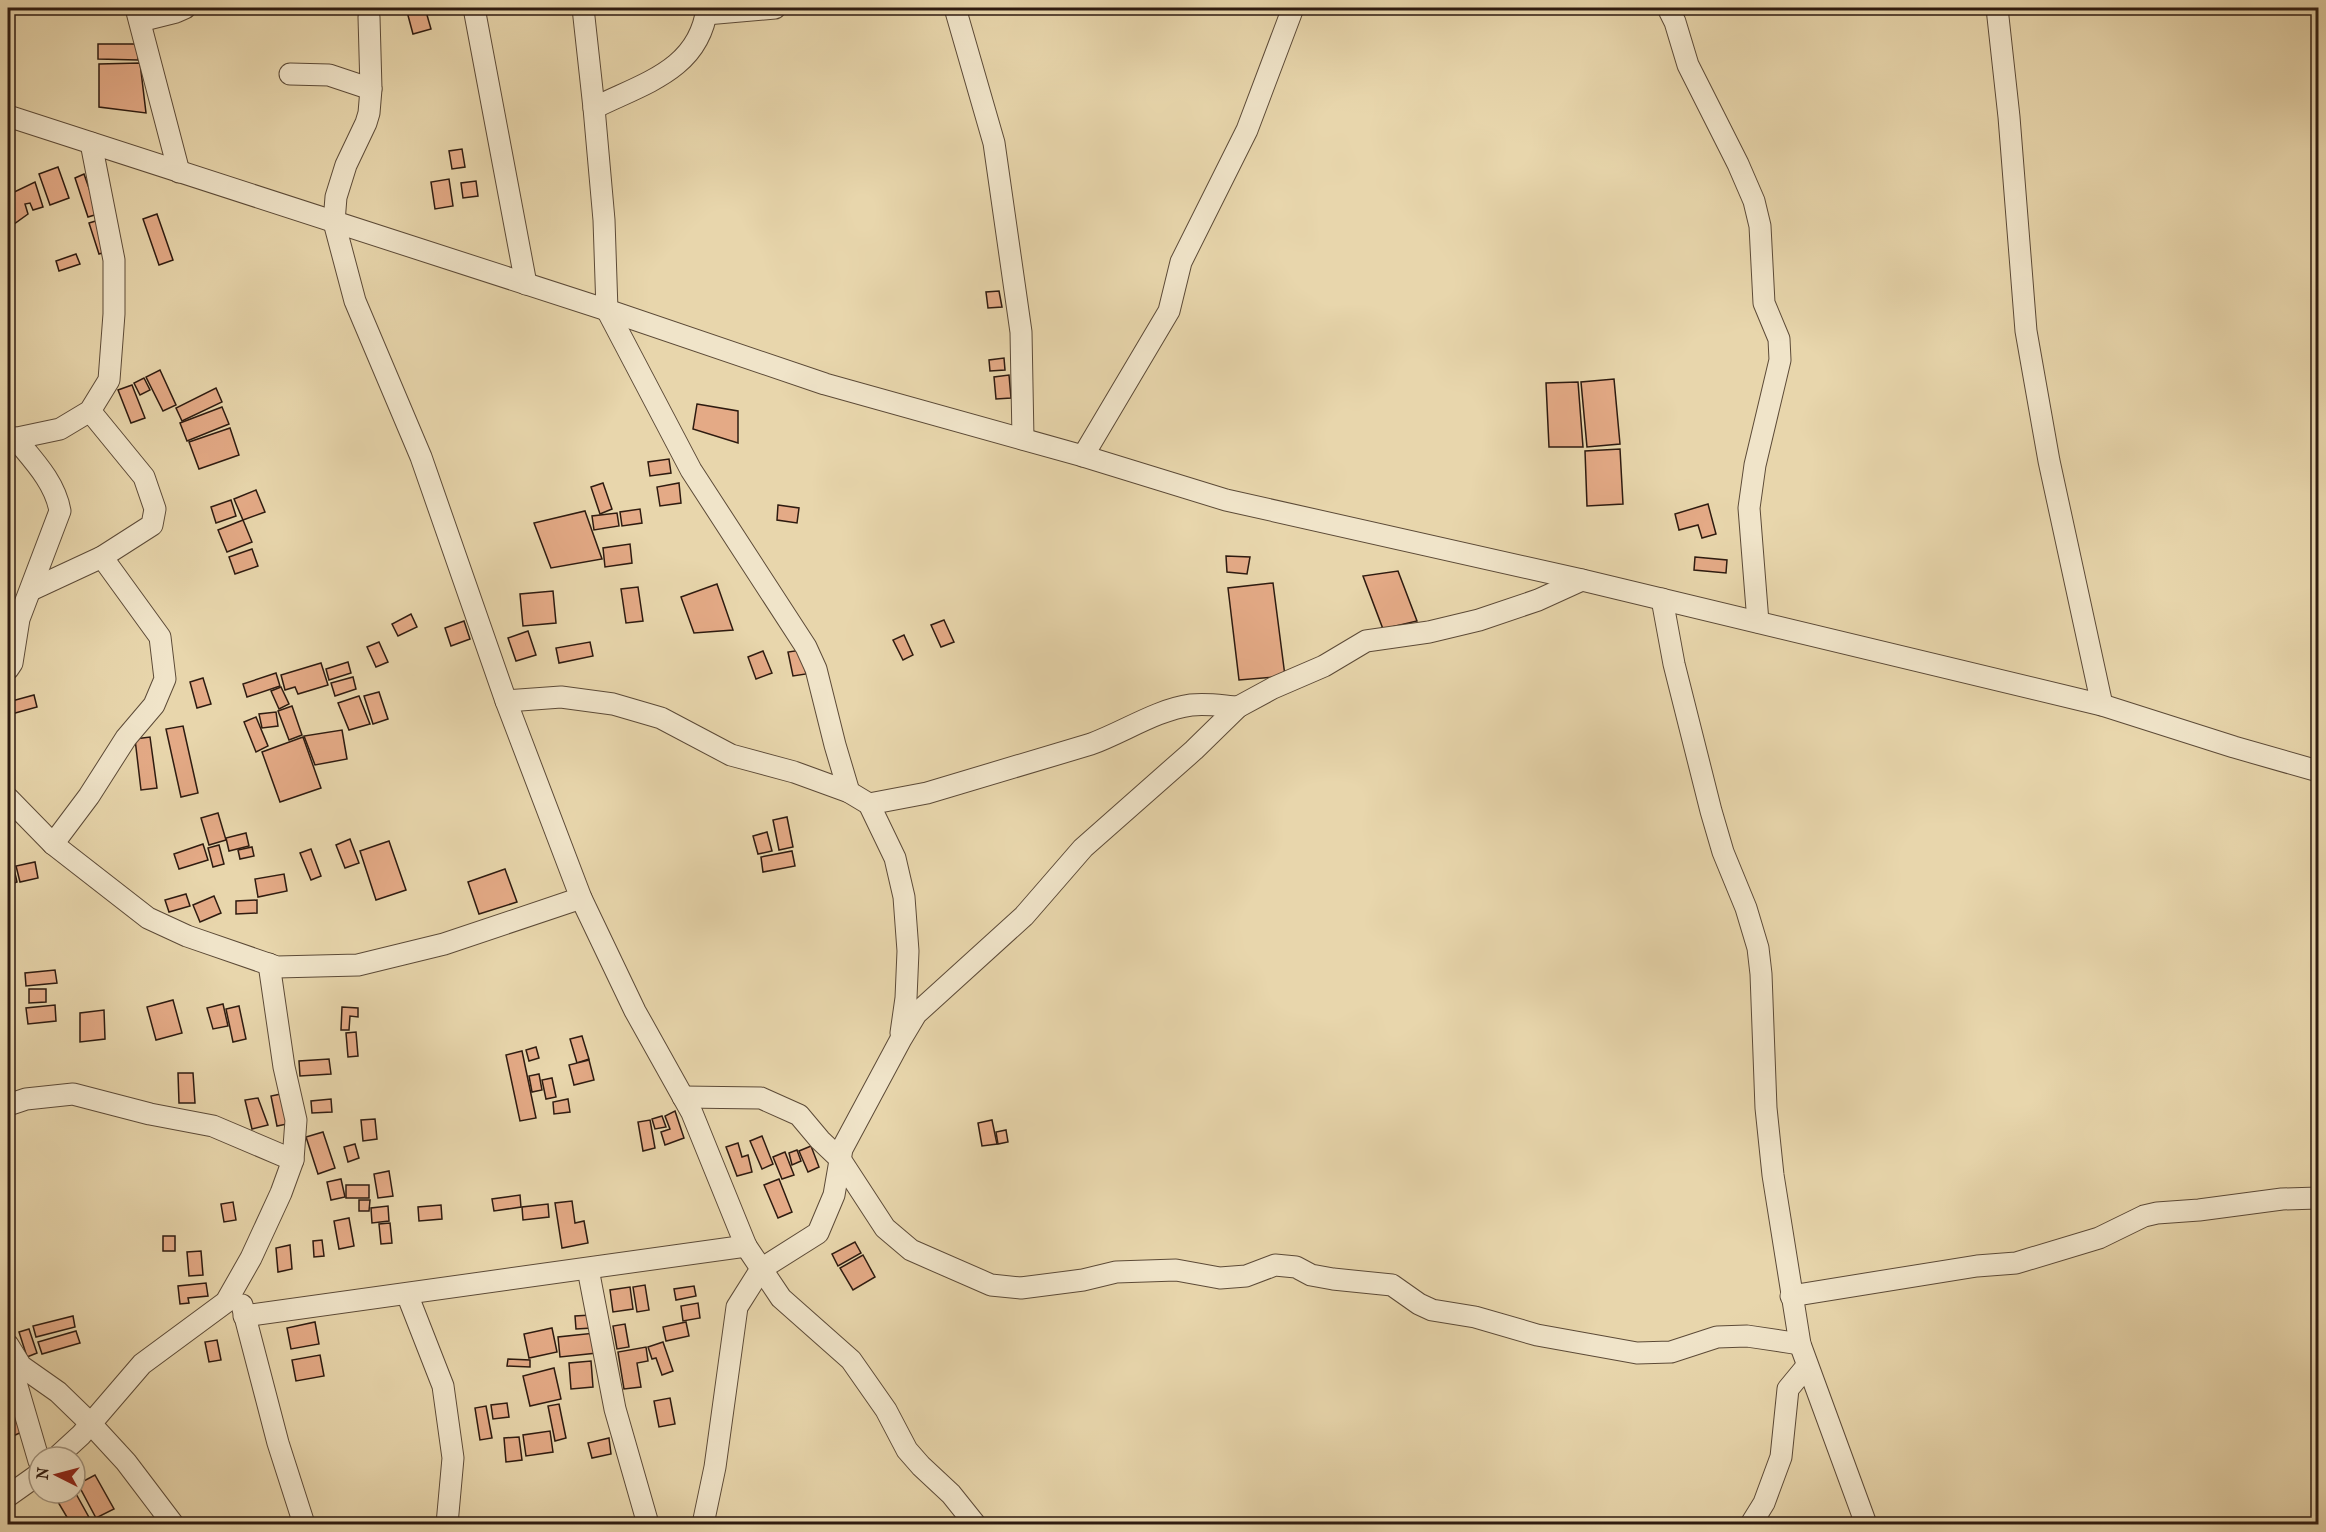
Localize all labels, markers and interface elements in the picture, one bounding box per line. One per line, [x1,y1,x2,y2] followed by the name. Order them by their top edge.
[27,1445,87,1505] north arrow
[32,1466,53,1481] text: N

